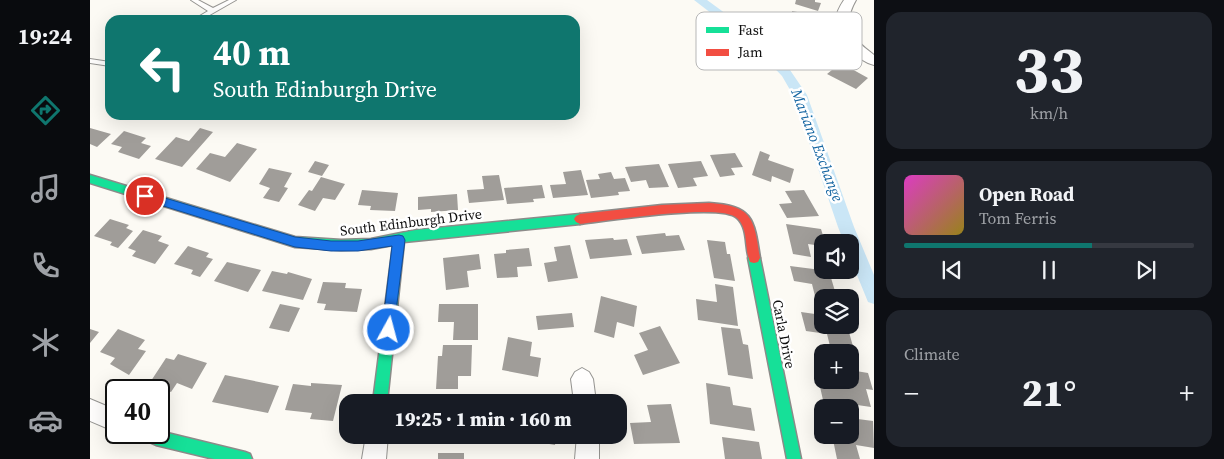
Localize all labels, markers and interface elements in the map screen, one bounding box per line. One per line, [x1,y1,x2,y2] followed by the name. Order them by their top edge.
[696,12,862,70] legend
[738,20,764,40] text: Fast
[18,21,72,51] text: 19:24
[1014,25,1084,114] text: 33
[213,29,290,77] text: 40 m
[130,35,195,100] icon: left
[737,42,763,62] text: Jam
[213,74,437,104] text: South Edinburgh Drive
[786,85,849,204] water label: Mariano Exchange
[28,93,63,128] icon: directions
[1030,102,1068,124] text: km/h
[28,171,63,206] icon: music
[124,175,166,217] pin
[979,181,1074,207] text: Open Road
[131,182,159,210] icon: arrive
[339,203,483,241] street label: South Edinburgh Drive
[979,207,1057,229] text: Tom Ferris
[814,234,859,444] map controls
[814,234,859,279] button: sound
[28,248,63,283] icon: phone
[938,256,966,284] icon: previous
[1035,256,1063,284] icon: pause
[1132,256,1160,284] icon: next
[814,289,859,334] button: layers
[768,298,800,370] street label: Carla Drive
[362,303,414,355] position arrow
[28,325,63,360] icon: climate
[904,343,960,365] text: Climate
[814,344,859,389] button: +
[1022,367,1076,419] text: 21°
[904,374,919,412] text: −
[1179,374,1194,412] text: +
[105,379,170,444] speed limit sign: 40
[814,399,859,444] button: −
[28,403,63,438] icon: car
[394,406,572,432] text: 19:25 · 1 min · 160 m

